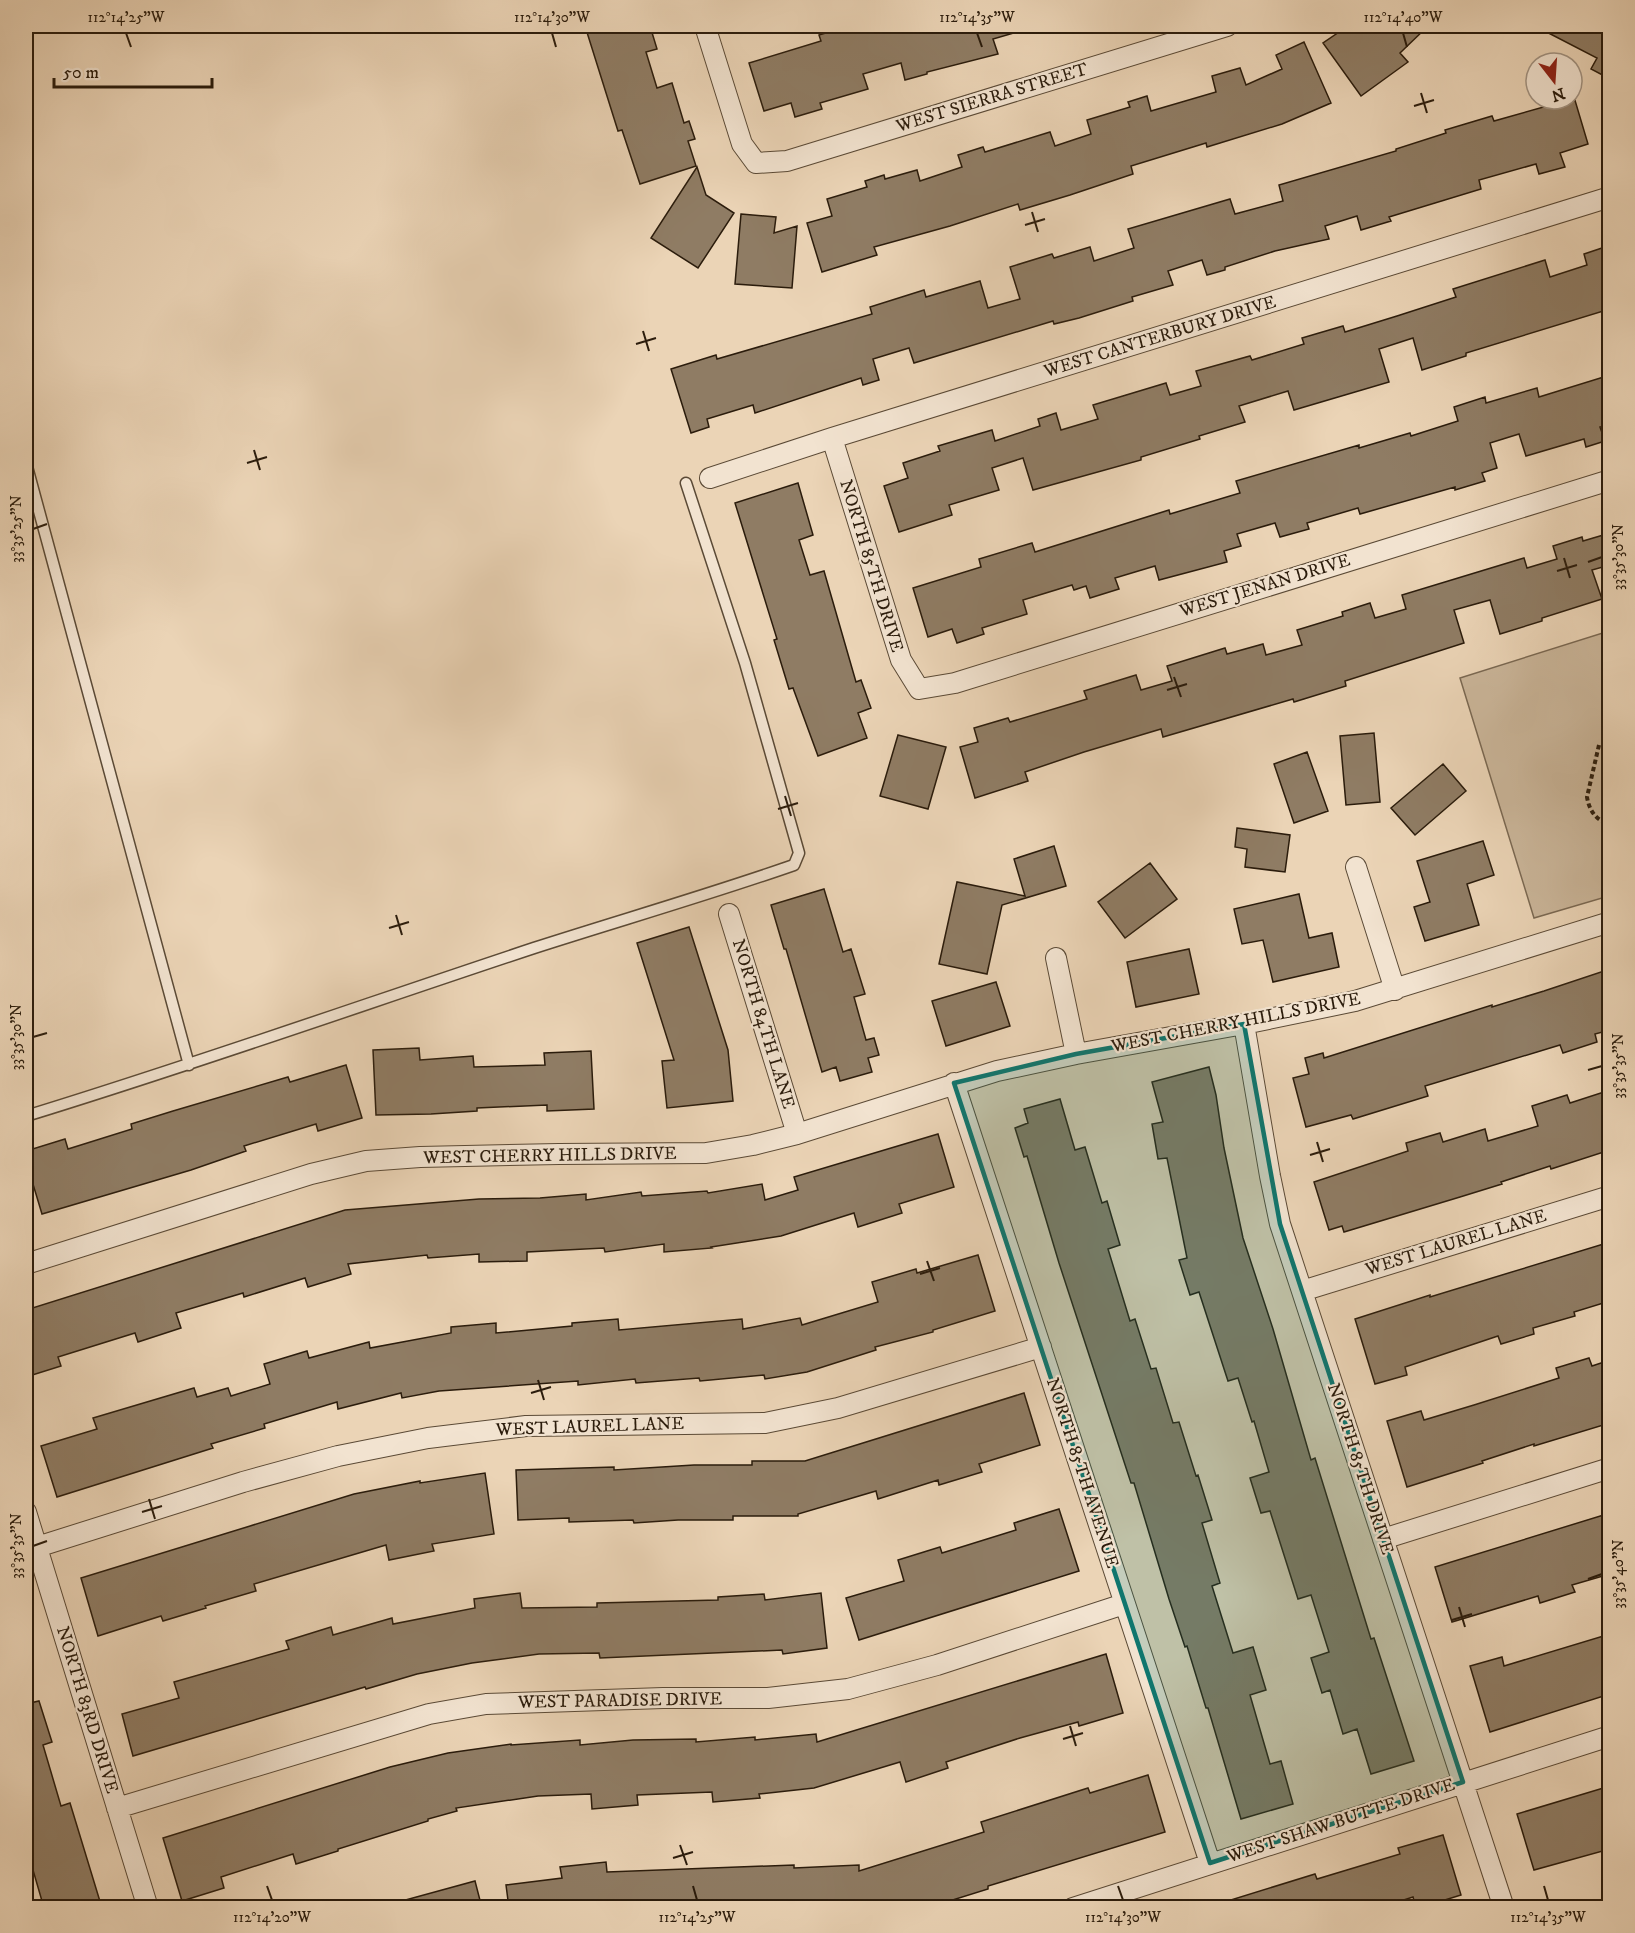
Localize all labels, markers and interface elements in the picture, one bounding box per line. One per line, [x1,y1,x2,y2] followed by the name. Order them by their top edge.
[87,8,165,27] text: 112°14'25"W
[514,8,590,27] text: 112°14'30"W
[939,8,1015,27] text: 112°14'35"W
[1363,8,1443,27] text: 112°14'40"W
[54,51,212,89] scale bar
[1524,51,1584,111] north arrow
[893,58,1091,138] street label: WEST SIERRA STREET
[63,62,99,84] text: 50 m
[1549,83,1567,106] text: N
[1040,291,1279,383] street label: WEST CANTERBURY DRIVE
[834,477,908,655] street label: NORTH 85TH DRIVE
[7,495,26,563] text: 33°35'25"N
[1609,524,1628,590] text: 33°35'30"N
[1176,549,1353,623] street label: WEST JENAN DRIVE
[727,937,799,1112] street label: NORTH 84TH LANE
[1108,988,1363,1058] street label: WEST CHERRY HILLS DRIVE
[7,1004,26,1070] text: 33°35'30"N
[1609,1033,1628,1099] text: 33°35'35"N
[422,1143,677,1169] street label: WEST CHERRY HILLS DRIVE
[1362,1205,1549,1281] street label: WEST LAUREL LANE
[1041,1375,1123,1571] street label: NORTH 85TH AVENUE
[1322,1380,1398,1558] street label: NORTH 85TH DRIVE
[495,1413,685,1441] street label: WEST LAUREL LANE
[7,1513,26,1579] text: 33°35'35"N
[1609,1539,1628,1609] text: 33°35'40"N
[51,1624,123,1796] street label: NORTH 83RD DRIVE
[517,1688,723,1714] street label: WEST PARADISE DRIVE
[1223,1774,1458,1869] street label: WEST SHAW BUTTE DRIVE
[233,1908,311,1927] text: 112°14'20"W
[658,1908,736,1927] text: 112°14'25"W
[1085,1908,1161,1927] text: 112°14'30"W
[1510,1908,1586,1927] text: 112°14'35"W

